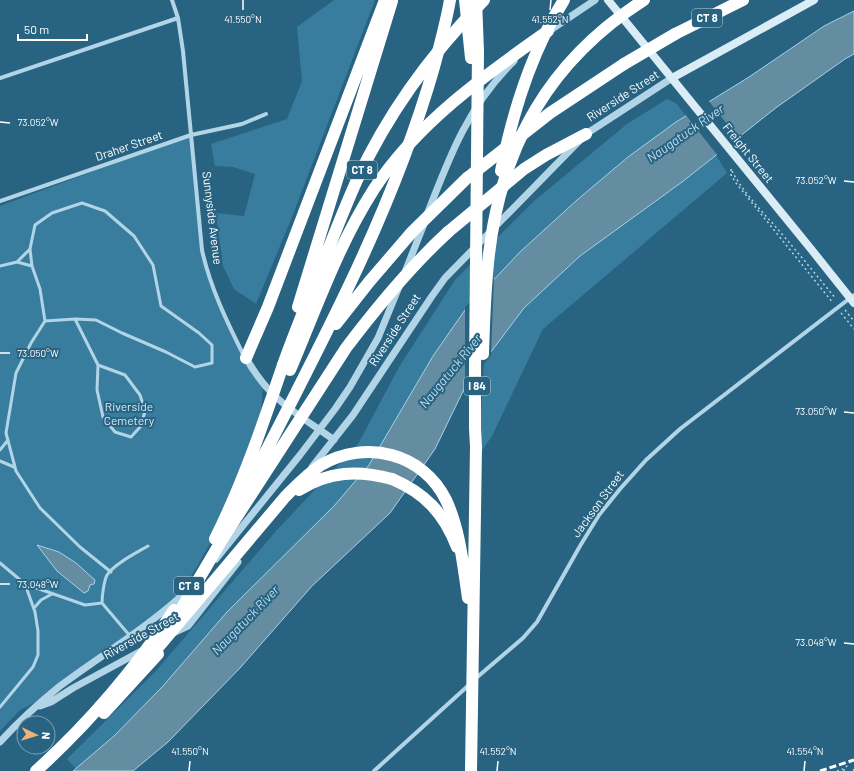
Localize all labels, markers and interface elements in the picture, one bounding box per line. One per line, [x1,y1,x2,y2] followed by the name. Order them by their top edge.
[692,9,722,27] road number: CT 8
[224,13,262,25] text: 41.550°N
[531,13,569,25] text: 41.552°N
[18,16,87,42] scale bar
[24,22,49,36] text: 50 m
[584,67,661,124] street label: Riverside Street
[643,100,727,166] water label: Naugatuck River
[17,116,59,128] text: 73.052°W
[720,120,777,185] street label: Freight Street
[93,127,164,163] street label: Draher Street
[347,161,377,179] road number: CT 8
[200,170,226,265] street label: Sunnyside Avenue
[795,174,837,186] text: 73.052°W
[366,291,423,368] street label: Riverside Street
[415,330,485,411] water label: Naugatuck River
[17,347,59,359] text: 73.050°W
[464,377,490,395] road number: I 84
[104,399,155,427] park label: Riverside Cemetery
[795,405,837,417] text: 73.050°W
[568,467,626,540] street label: Jackson Street
[174,577,204,595] road number: CT 8
[17,578,59,590] text: 73.048°W
[208,582,282,658] water label: Naugatuck River
[101,609,180,662] street label: Riverside Street
[795,636,837,648] text: 73.048°W
[16,715,56,755] north arrow
[40,732,53,740] text: N
[171,745,209,757] text: 41.550°N
[479,745,517,757] text: 41.552°N
[786,745,824,757] text: 41.554°N

